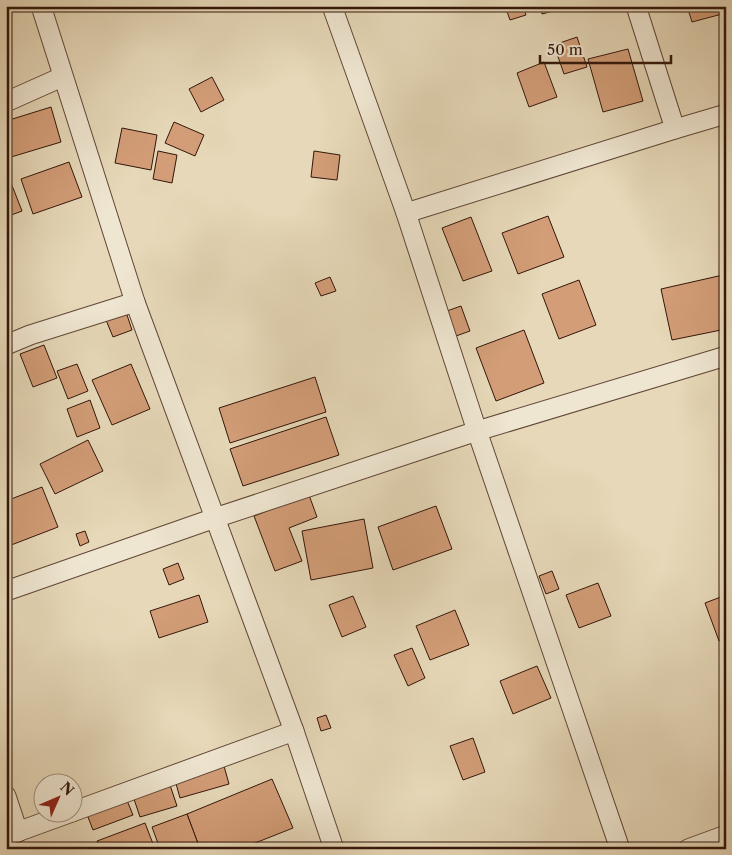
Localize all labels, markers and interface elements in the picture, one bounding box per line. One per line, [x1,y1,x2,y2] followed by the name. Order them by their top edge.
[540,32,671,64] scale bar
[547,40,583,59] text: 50 m
[32,772,82,822] north arrow
[57,778,78,799] text: N

